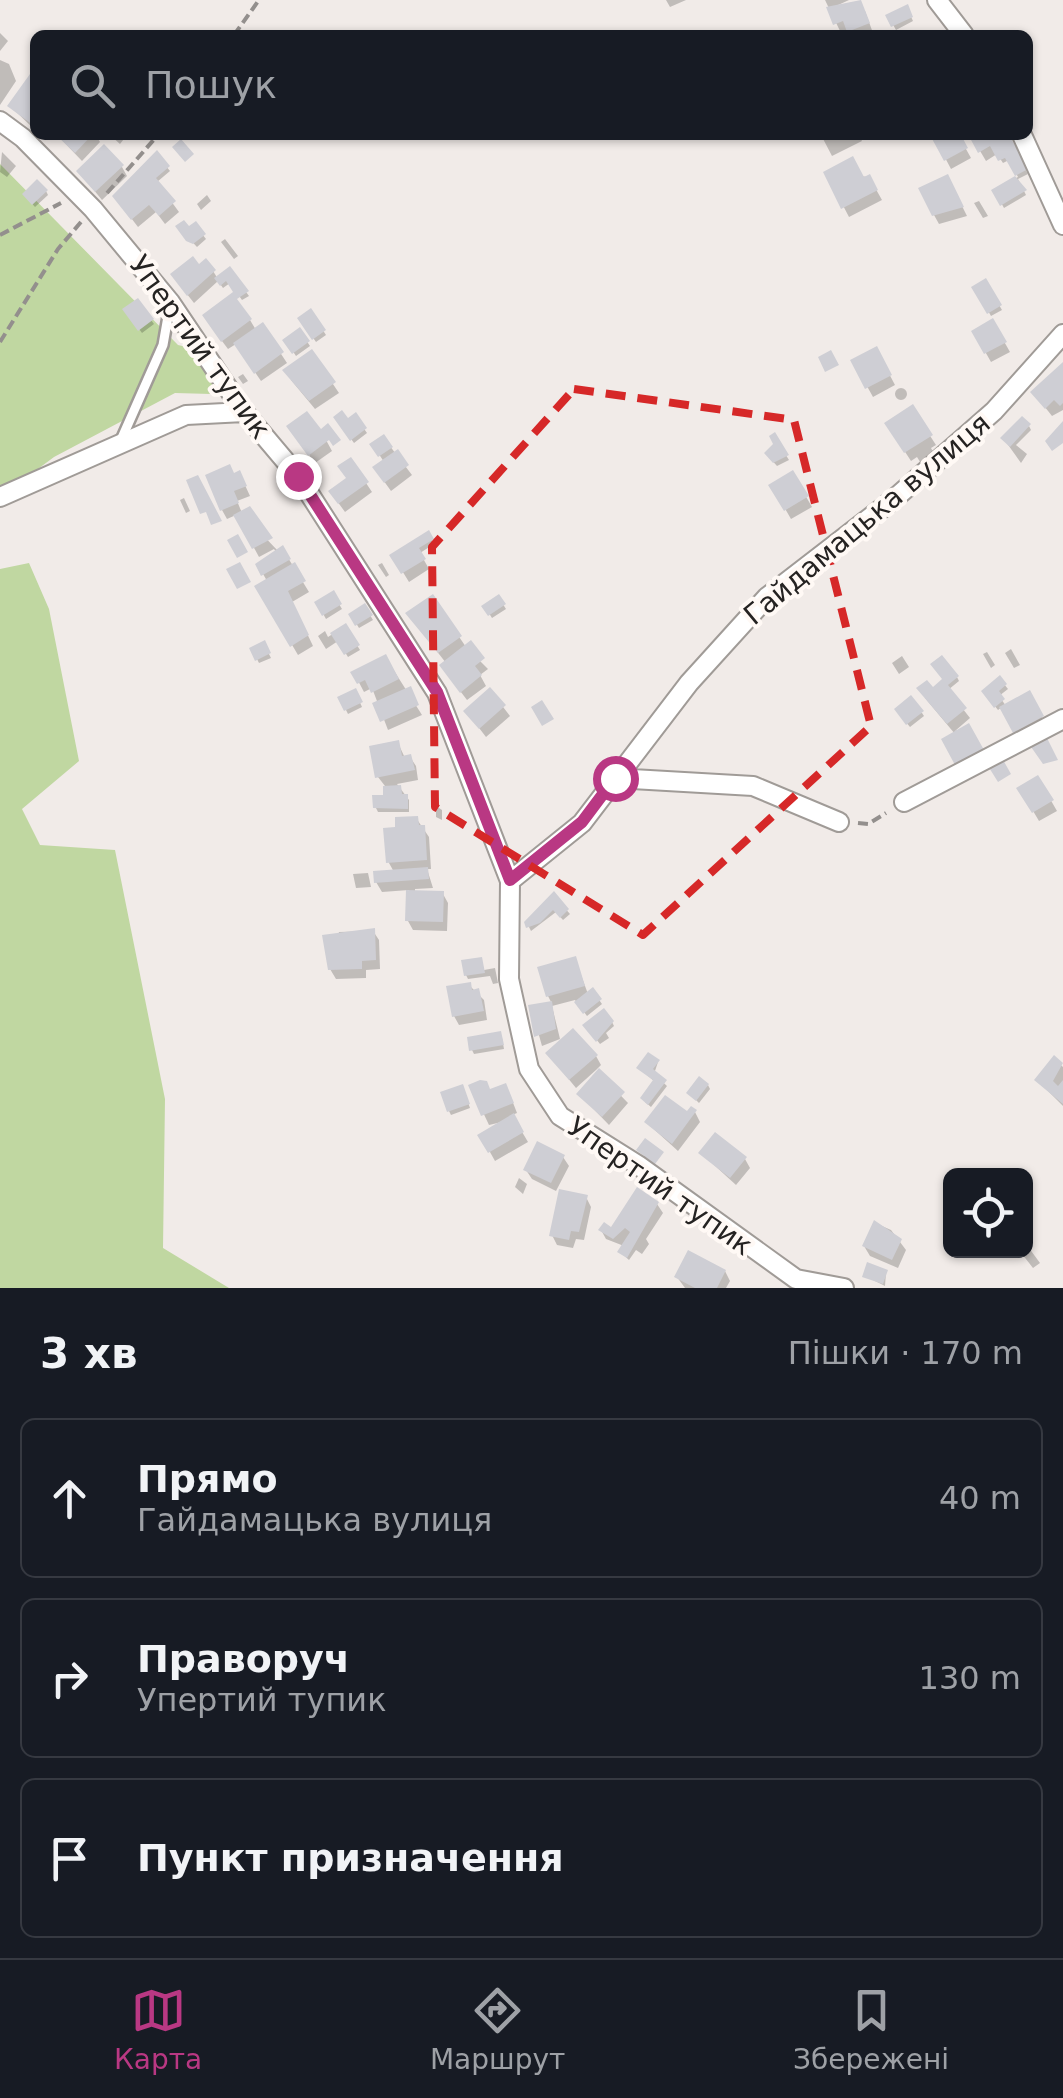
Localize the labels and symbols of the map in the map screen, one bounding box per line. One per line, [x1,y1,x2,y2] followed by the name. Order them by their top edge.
[122,249,278,445] street label: Упертий тупик
[737,406,997,632] street label: Гайдамацька вулиця
[276,454,322,500] route end
[593,756,639,802] route start
[561,1110,759,1262] street label: Упертий тупик

